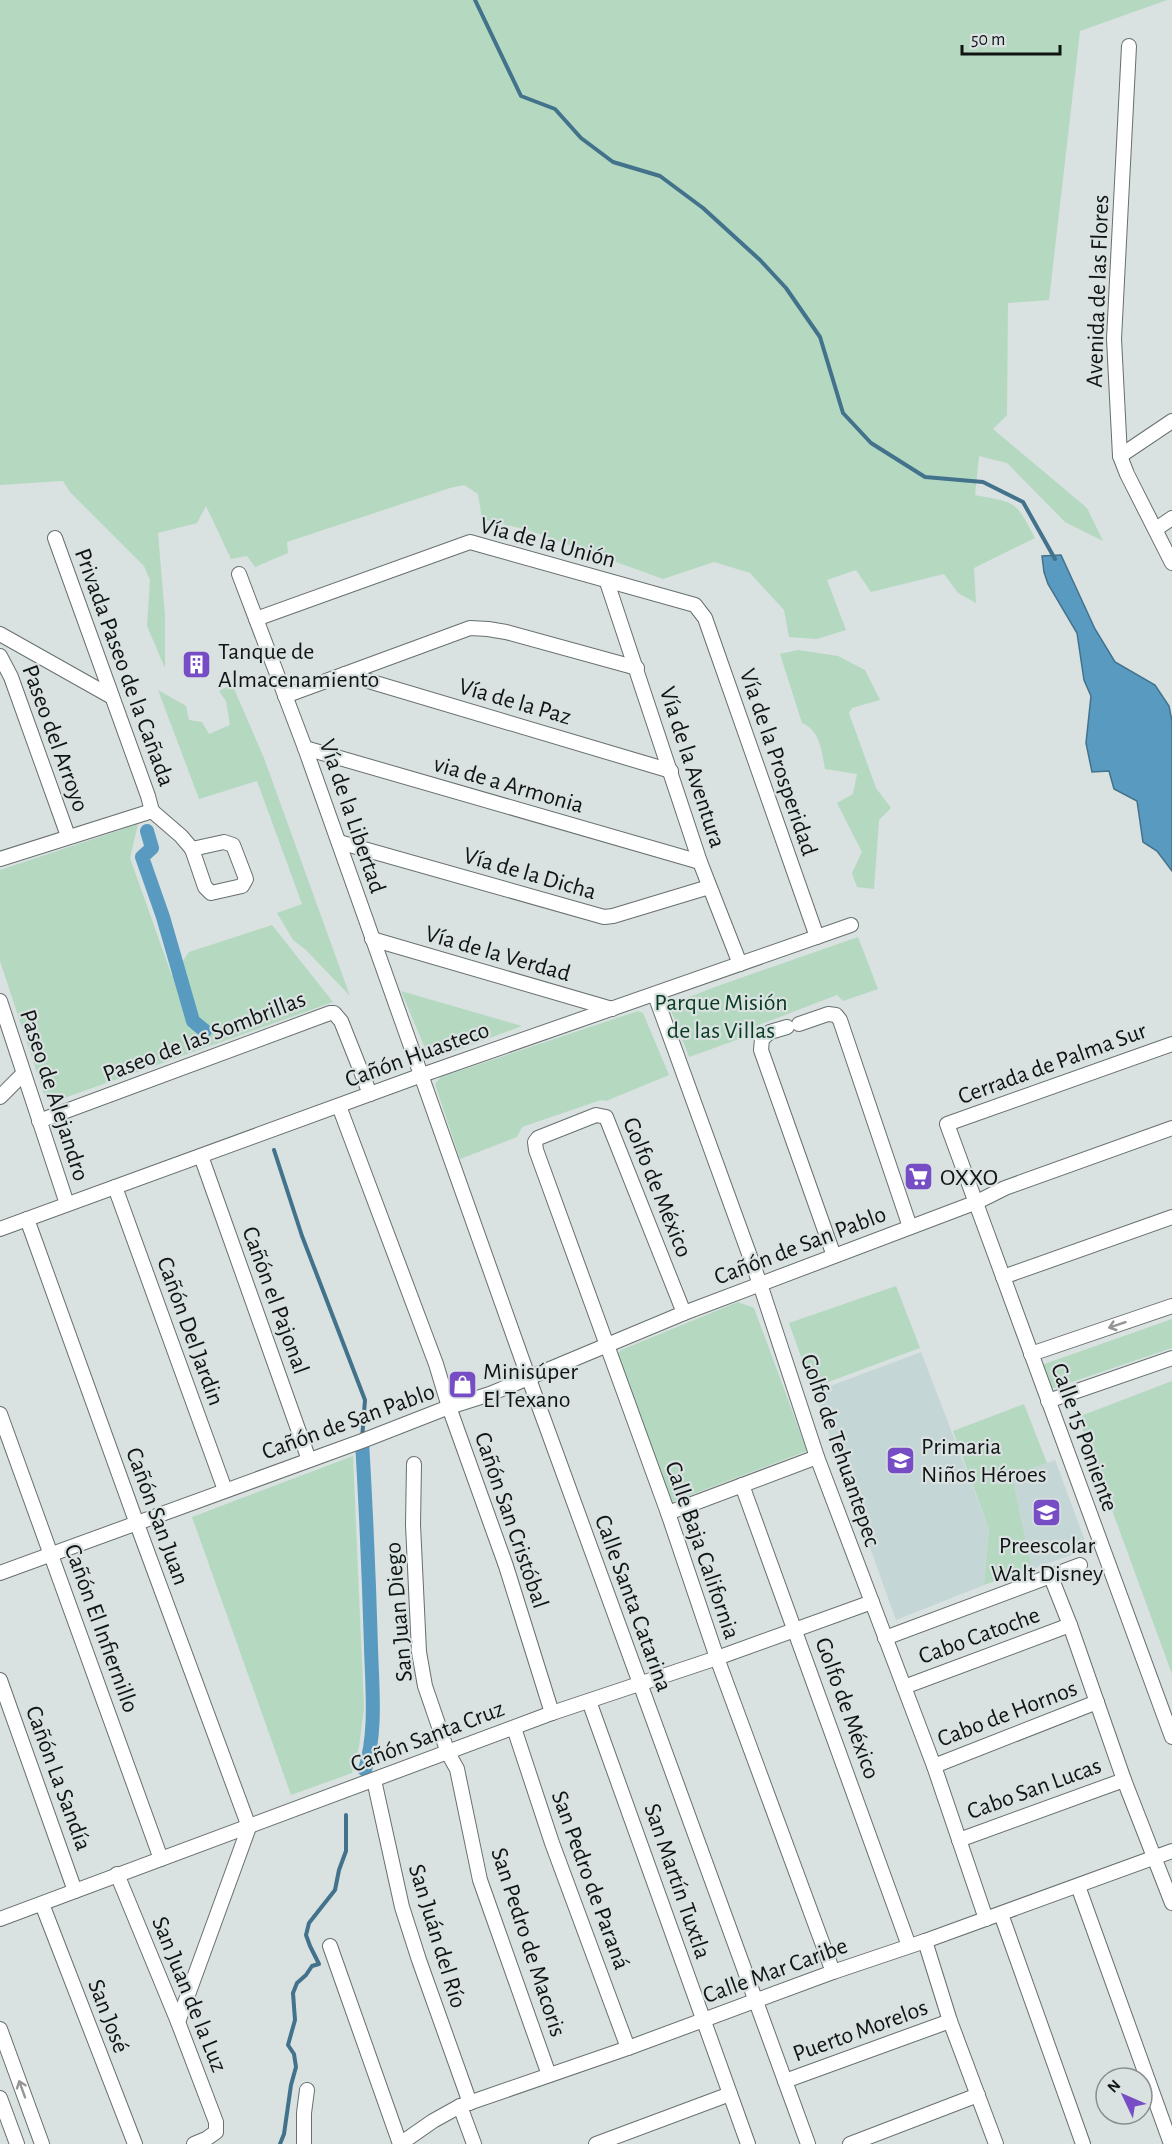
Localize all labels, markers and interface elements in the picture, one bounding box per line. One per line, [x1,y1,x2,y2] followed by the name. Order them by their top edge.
[962,18,1060,56] scale bar
[971,31,1005,49] text: 50 m
[1083,194,1113,388] street label: Avenida de las Flores
[477,513,618,573] street label: Vía de la Unión
[70,545,178,790] street label: Privada Paseo de la Cañada
[218,640,379,692] place label: Tanque de Almacenamiento
[181,649,213,681] building icon: Tanque de Almacenamiento
[17,662,93,815] street label: Paseo del Arroyo
[735,666,821,859] street label: Vía de la Prosperidad
[456,674,574,729] street label: Vía de la Paz
[655,684,729,851] street label: Vía de la Aventura
[315,736,390,896] street label: Vía de la Libertad
[431,752,586,818] street label: via de a Armonia
[461,844,599,904] street label: Vía de la Dicha
[422,922,573,986] street label: Vía de la Verdad
[100,987,309,1087] street label: Paseo de las Sombrillas
[654,991,788,1043] park label: Parque Misión de las Villas
[15,1007,93,1184] street label: Paseo de Alejandro
[342,1018,493,1092] street label: Cañón Huasteco
[955,1019,1150,1109] street label: Cerrada de Palma Sur
[618,1114,696,1261] street label: Golfo de México
[903,1161,935,1193] supermarket icon: OXXO
[940,1166,998,1190] place label: OXXO
[711,1202,890,1290] street label: Cañón de San Pablo
[237,1223,313,1377] street label: Cañón el Pajonal
[152,1254,228,1409] street label: Cañón Del Jardin
[1108,1320,1127,1331] one-way arrow
[796,1351,884,1550] street label: Golfo de Tehuantepec
[483,1360,578,1412] place label: Minisúper El Texano
[1046,1360,1122,1515] street label: Calle 15 Poniente
[446,1369,478,1401] shop icon: Minisúper El Texano
[259,1380,438,1464] street label: Cañón de San Pablo
[470,1429,552,1611] street label: Cañón San Cristóbal
[921,1435,1047,1487] place label: Primaria Niños Héroes
[121,1444,193,1588] street label: Cañón San Juan
[884,1444,916,1476] school or university icon: Primaria Niños Héroes
[660,1458,744,1642] street label: Calle Baja California
[1031,1496,1063,1528] school or university icon: Preescolar Walt Disney
[590,1512,676,1695] street label: Calle Santa Catarina
[991,1534,1103,1586] place label: Preescolar Walt Disney
[59,1541,143,1716] street label: Cañón El Infiernillo
[381,1541,417,1683] street label: San Juan Diego
[916,1603,1043,1669] street label: Cabo Catoche
[810,1634,884,1782] street label: Golfo de México
[934,1676,1080,1752] street label: Cabo de Hornos
[347,1697,508,1777] street label: Cañón Santa Cruz
[21,1703,95,1854] street label: Cañón La Sandía
[964,1754,1105,1824] street label: Cabo San Lucas
[547,1788,634,1973] street label: San Pedro de Paraná
[639,1801,715,1962] street label: San Martín Tuxtla
[486,1845,570,2040] street label: San Pedro de Macoris
[404,1862,470,2011] street label: San Juán del Río
[147,1913,231,2076] street label: San Juan de la Luz
[700,1934,851,2008] street label: Calle Mar Caribe
[83,1976,133,2056] street label: San José
[790,1995,931,2066] street label: Puerto Morelos
[1094,2066,1154,2126] north arrow
[1104,2077,1124,2096] text: N
[15,2080,26,2099] one-way arrow

